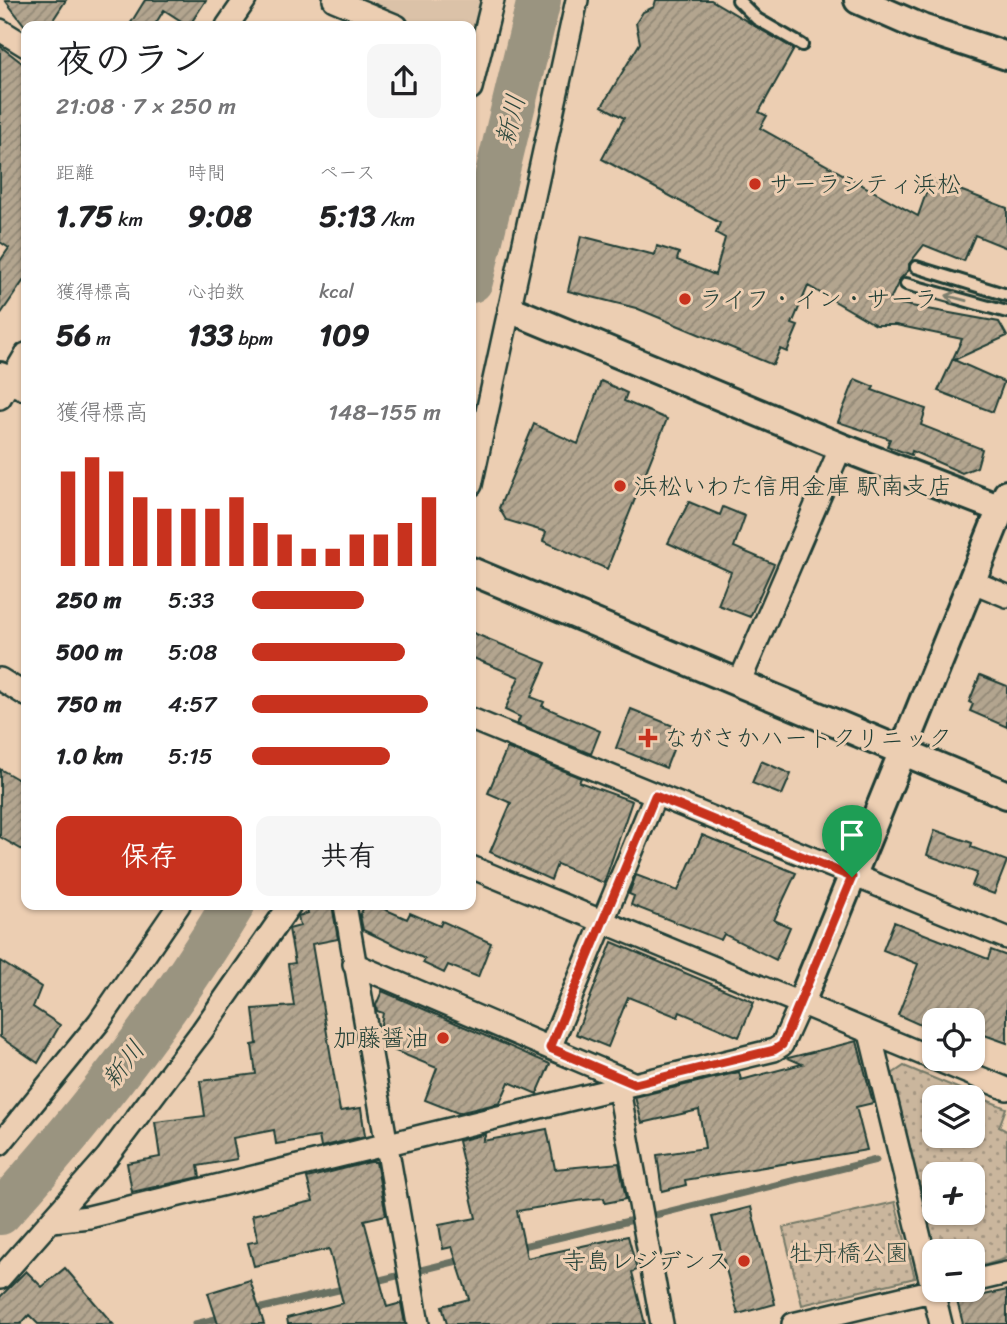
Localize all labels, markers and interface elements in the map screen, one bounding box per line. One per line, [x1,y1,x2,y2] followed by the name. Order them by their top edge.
[56,26,208,93] text: 夜のラン
[367,44,441,118] button: share
[56,86,236,127] text: 21:08 · 7 × 250 m
[481,89,539,151] water label: 新川
[56,156,94,189] text: 距離
[188,156,226,189] text: 時間
[319,156,375,189] text: ペース
[769,163,961,205] place label: サーラシティ浜松
[747,176,763,192] marker: サーラシティ浜松
[56,189,113,243] text: 1.75
[188,189,252,243] text: 9:08
[319,189,376,243] text: 5:13
[113,203,143,236] text: km
[376,203,415,236] text: /km
[56,275,132,308] text: 獲得標高
[188,275,245,308] text: 心拍数
[319,275,354,308] text: kcal
[699,278,938,320] place label: ライフ・イン・サーラ
[677,291,693,307] marker: ライフ・イン・サーラ
[946,291,968,304] one-way arrow
[56,308,91,362] text: 56
[188,308,233,362] text: 133
[319,308,370,362] text: 109
[91,322,111,355] text: m
[233,322,273,355] text: bpm
[56,392,148,433] text: 獲得標高
[328,392,441,433] text: 148–155 m
[634,465,952,507] place label: 浜松いわた信用金庫 駅南支店
[612,478,628,494] marker: 浜松いわた信用金庫 駅南支店
[56,580,122,621] text: 250 m
[168,580,214,621] text: 5:33
[56,632,123,673] text: 500 m
[168,632,217,673] text: 5:08
[56,684,121,725] text: 750 m
[168,684,217,725] text: 4:57
[664,717,952,759] place label: ながさかハートクリニック
[638,728,658,748] marker: ながさかハートクリニック
[56,736,123,777] text: 1.0 km
[168,736,213,777] text: 5:15
[822,805,882,877] pin
[56,816,242,896] button: 保存
[256,816,441,896] button: 共有
[833,816,871,854] icon: arrive
[922,1008,985,1302] map controls
[922,1008,985,1071] button: locate
[333,1017,429,1059] place label: 加藤醤油
[89,1029,157,1099] water label: 新川
[435,1030,451,1046] marker: 加藤醤油
[922,1085,985,1148] button: layers
[922,1162,985,1225] button: +
[789,1232,909,1274] park label: 牡丹橋公園
[922,1239,985,1302] button: −
[562,1240,730,1282] place label: 寺島レジデンス
[736,1253,752,1269] marker: 寺島レジデンス

